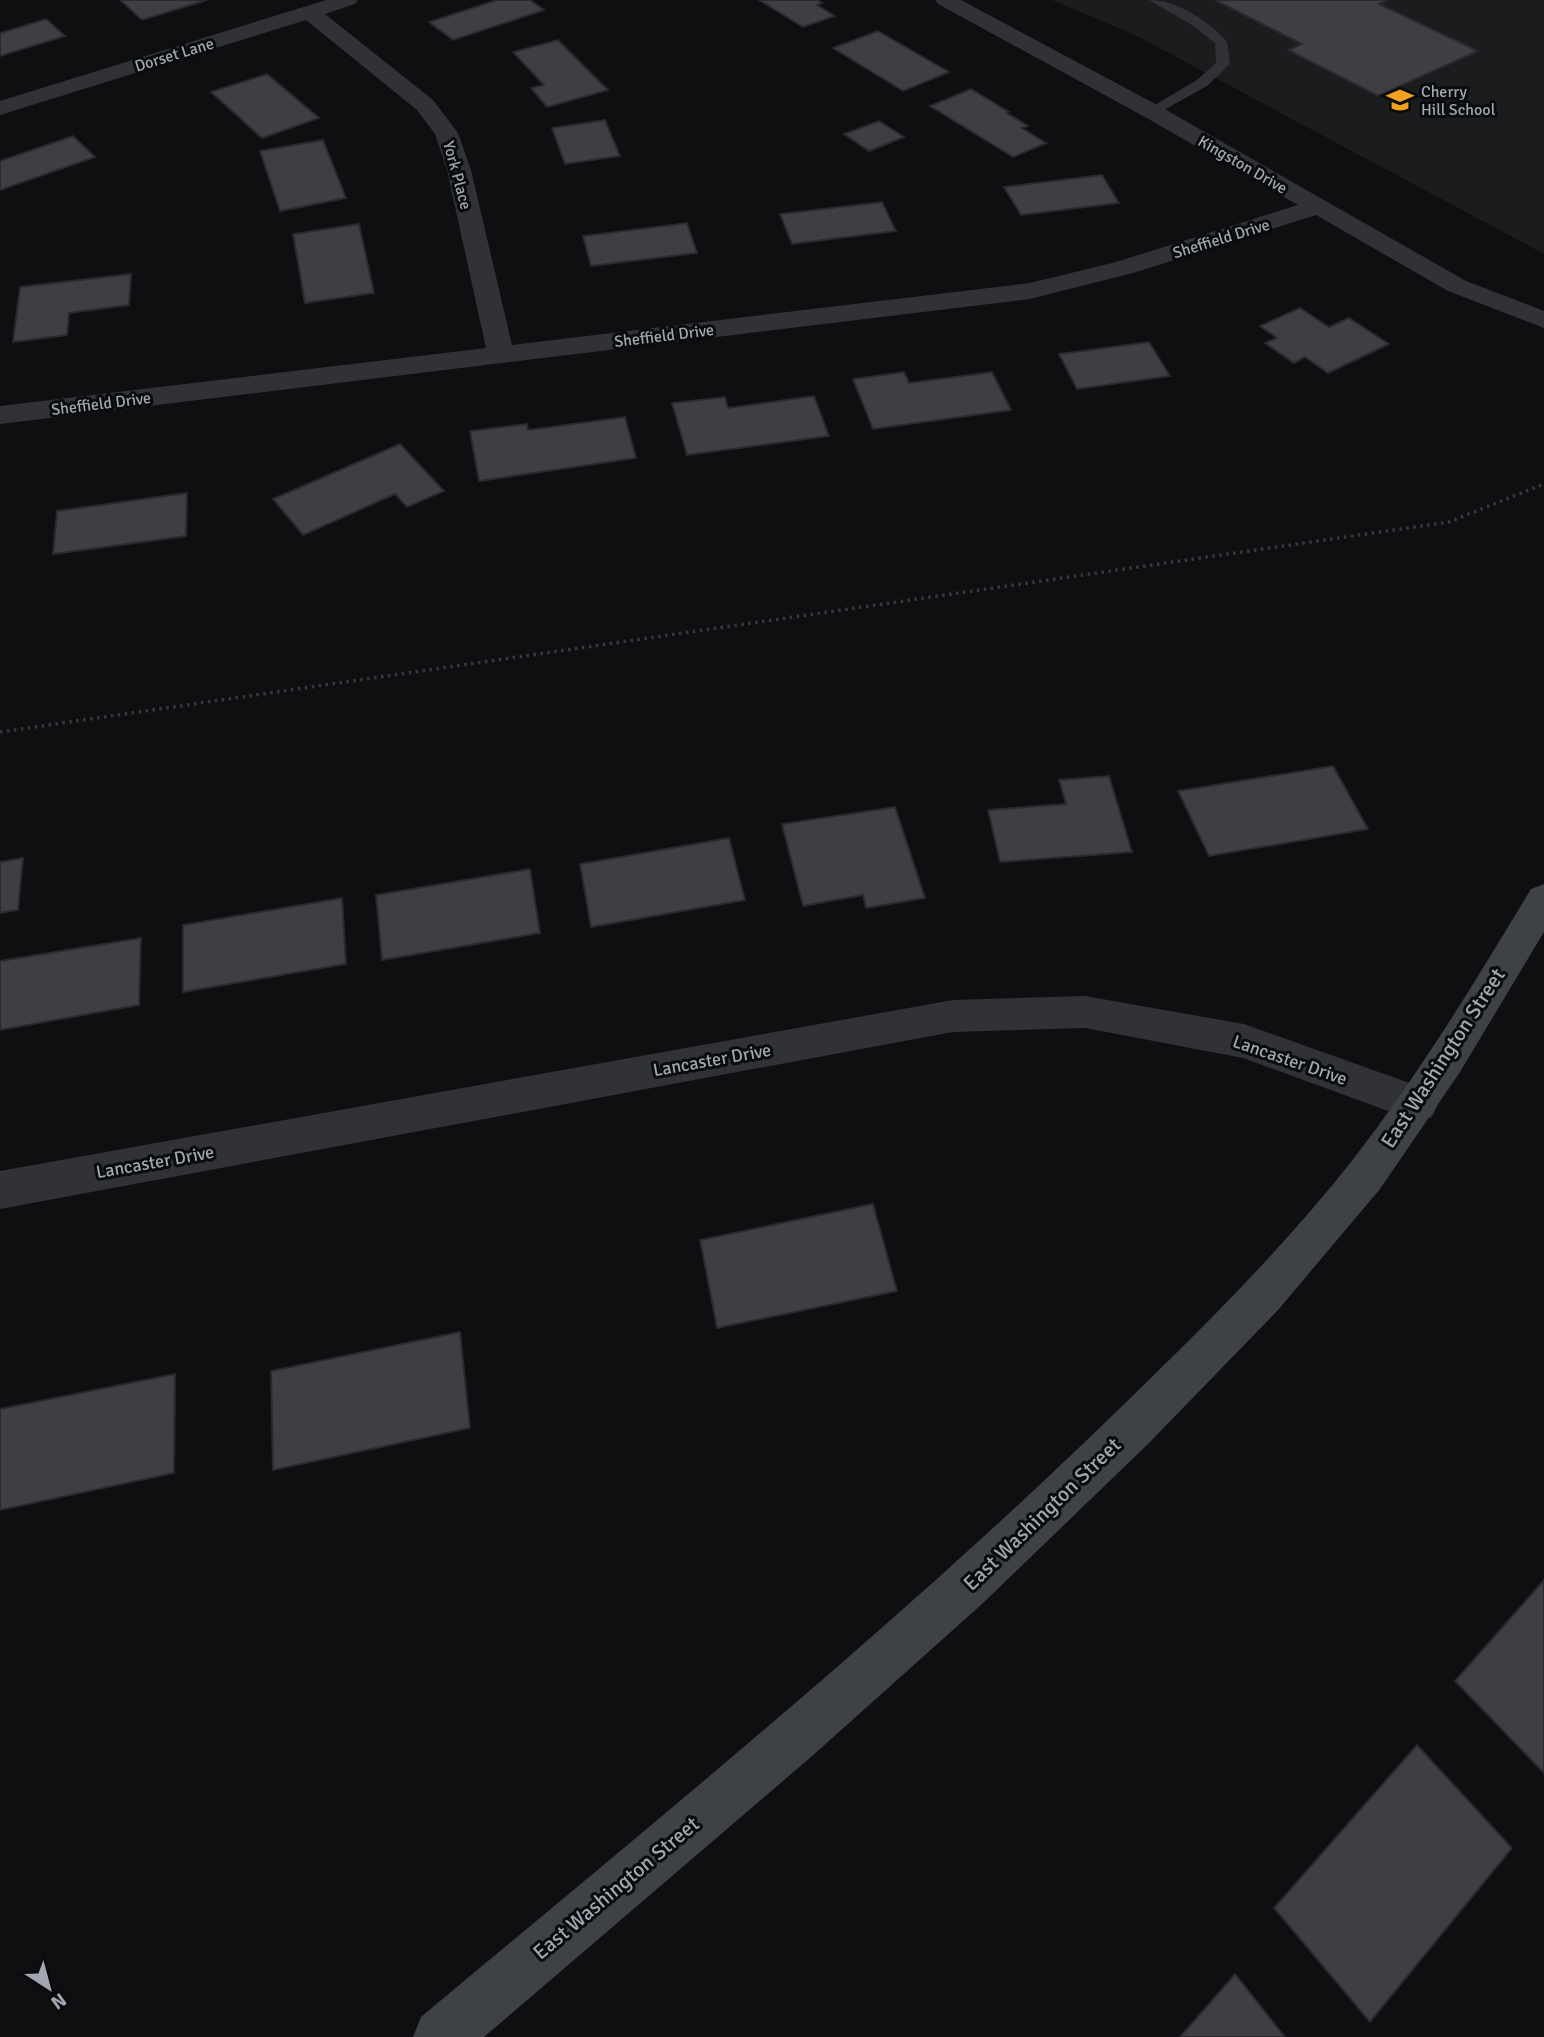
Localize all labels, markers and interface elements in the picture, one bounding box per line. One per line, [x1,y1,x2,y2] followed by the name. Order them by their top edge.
[132,33,216,76] street label: Dorset Lane
[1421,82,1496,120] place label: Cherry Hill School
[1385,85,1415,115] school or university icon: Cherry Hill School
[1194,131,1291,198] street label: Kingston Drive
[438,139,476,212] street label: York Place
[1170,215,1272,263] street label: Sheffield Drive
[613,320,715,352] street label: Sheffield Drive
[50,388,152,420] street label: Sheffield Drive
[1375,963,1511,1153] street label: East Washington Street
[1230,1030,1350,1090] street label: Lancaster Drive
[651,1039,773,1081] street label: Lancaster Drive
[94,1141,216,1183] street label: Lancaster Drive
[958,1432,1126,1596] street label: East Washington Street
[528,1811,704,1965] street label: East Washington Street
[14,1953,84,2023] north arrow
[46,1987,71,2015] text: N

